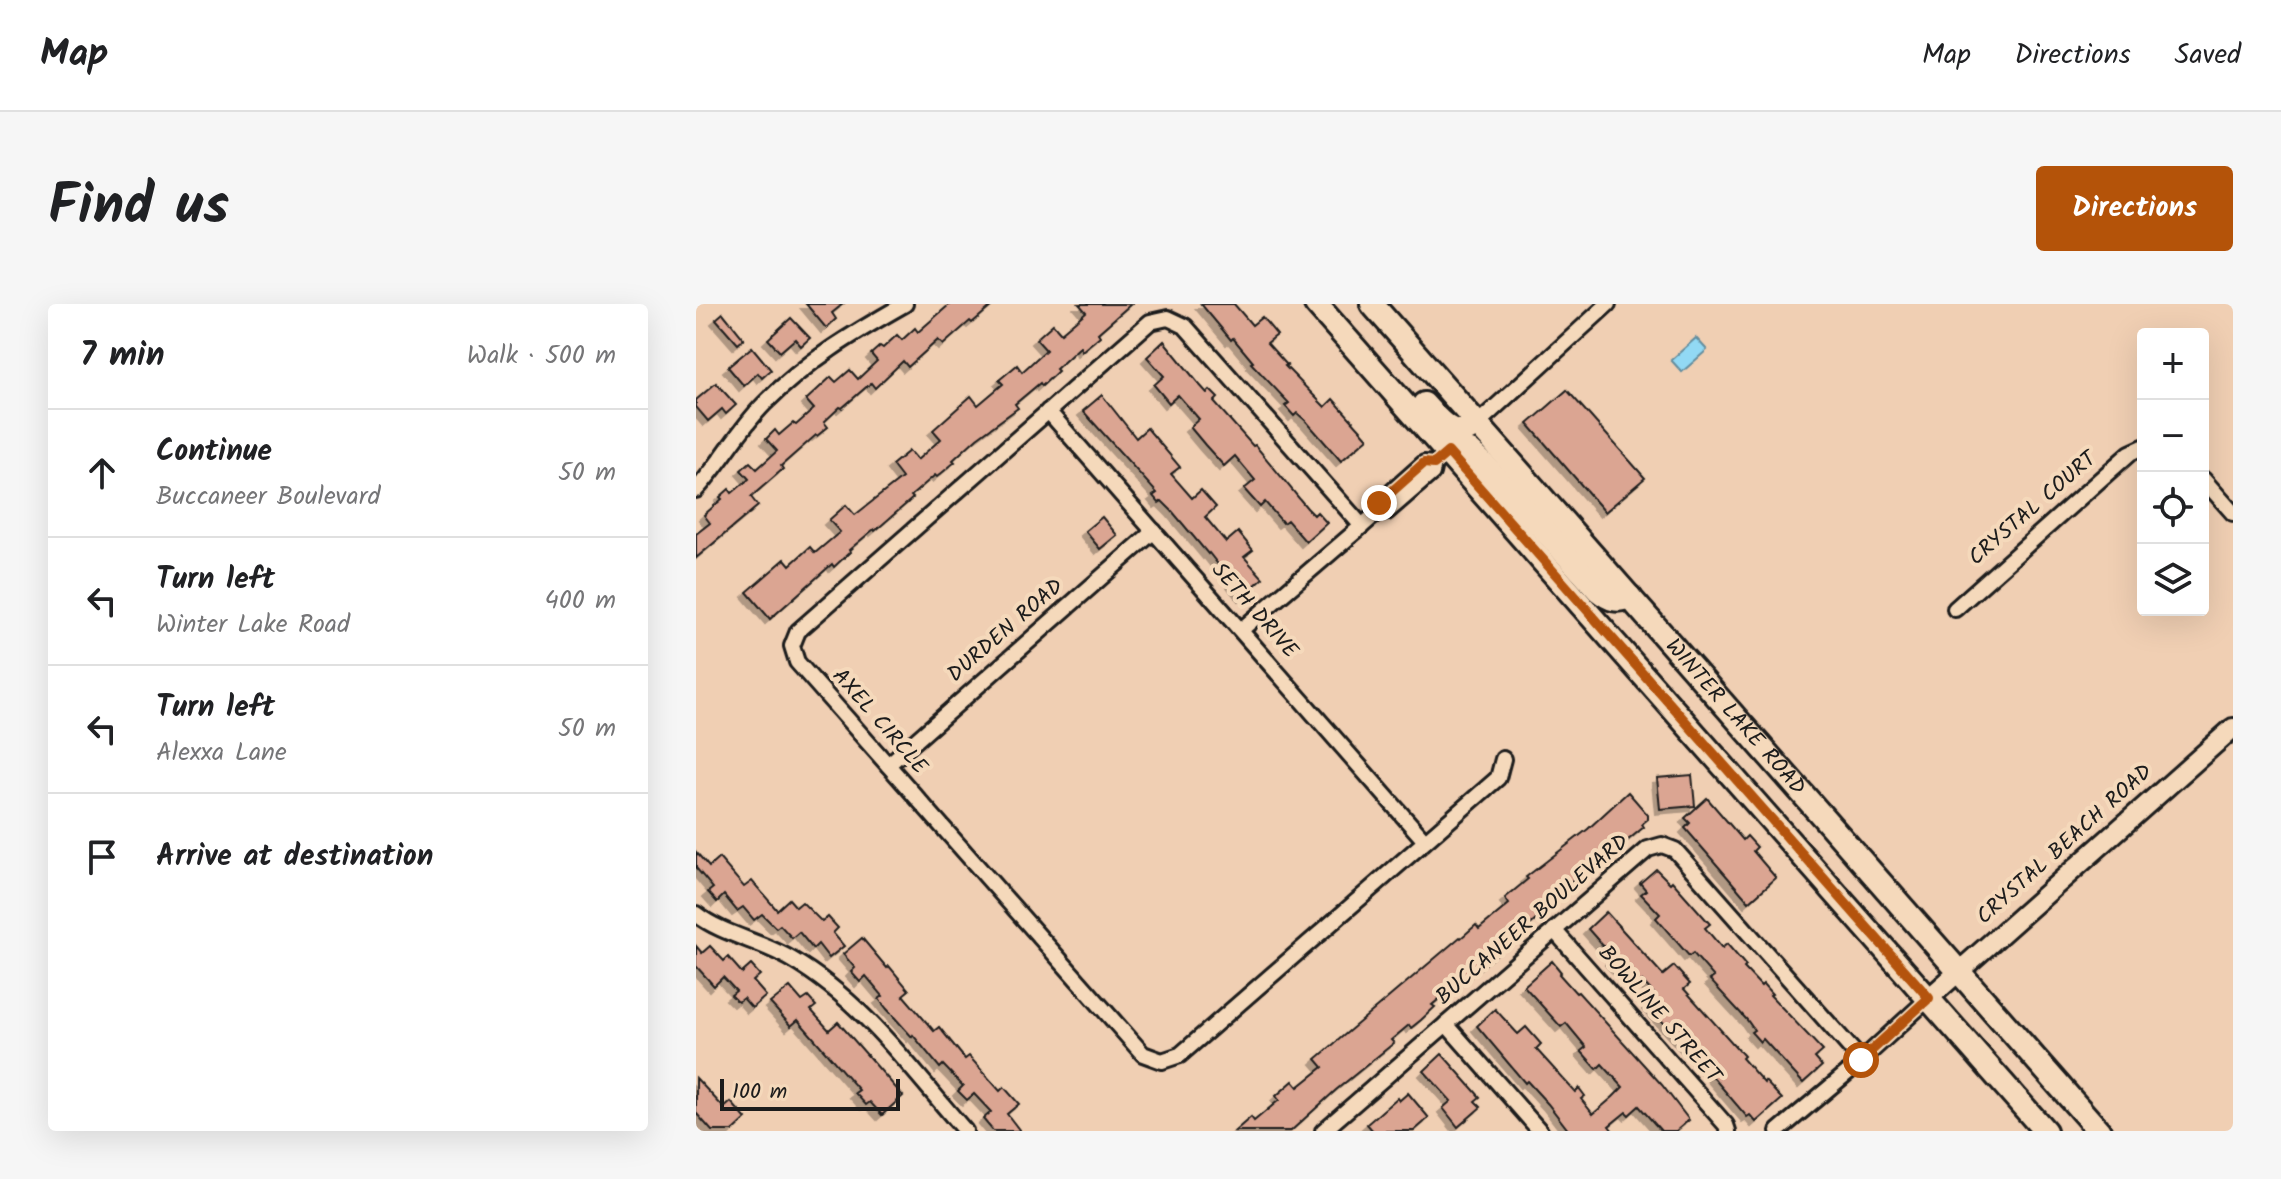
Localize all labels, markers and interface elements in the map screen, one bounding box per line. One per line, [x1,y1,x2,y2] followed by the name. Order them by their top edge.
[40,25,109,85] text: Map
[1922,33,1971,78] text: Map
[2015,33,2131,78] text: Directions
[2175,33,2241,78] text: Saved
[48,163,229,253] text: Find us
[2036,166,2233,251] button: Directions
[2137,328,2209,616] map controls
[2137,328,2209,400] button: +
[80,329,165,383] text: 7 min
[467,335,616,377] text: Walk · 500 m
[2137,400,2209,472] button: −
[156,428,272,476] text: Continue
[1961,442,2107,575] street label: CRYSTAL COURT
[80,451,124,495] icon: ahead
[558,452,616,494] text: 50 m
[2137,472,2209,544] button: locate
[156,476,380,518] text: Buccaneer Boulevard
[1361,485,1397,521] route end
[2137,544,2209,616] button: layers
[1202,555,1307,668] street label: SETH DRIVE
[156,556,275,604] text: Turn left
[940,570,1072,692] street label: DURDEN ROAD
[80,579,124,623] icon: left
[545,580,616,622] text: 400 m
[156,604,350,646] text: Winter Lake Road
[1656,631,1814,804] street label: WINTER LAKE ROAD
[823,661,936,784] street label: AXEL CIRCLE
[156,684,275,732] text: Turn left
[80,707,124,751] icon: left
[558,708,616,750] text: 50 m
[156,732,287,774] text: Alexxa Lane
[1969,756,2161,934] street label: CRYSTAL BEACH ROAD
[1428,826,1638,1014] street label: BUCCANEER BOULEVARD
[156,833,433,881] text: Arrive at destination
[80,835,124,879] icon: arrive
[1589,938,1731,1094] street label: BOWLINE STREET
[1843,1042,1879,1078] route start
[720,1075,900,1111] scale bar
[732,1075,787,1110] text: 100 m

